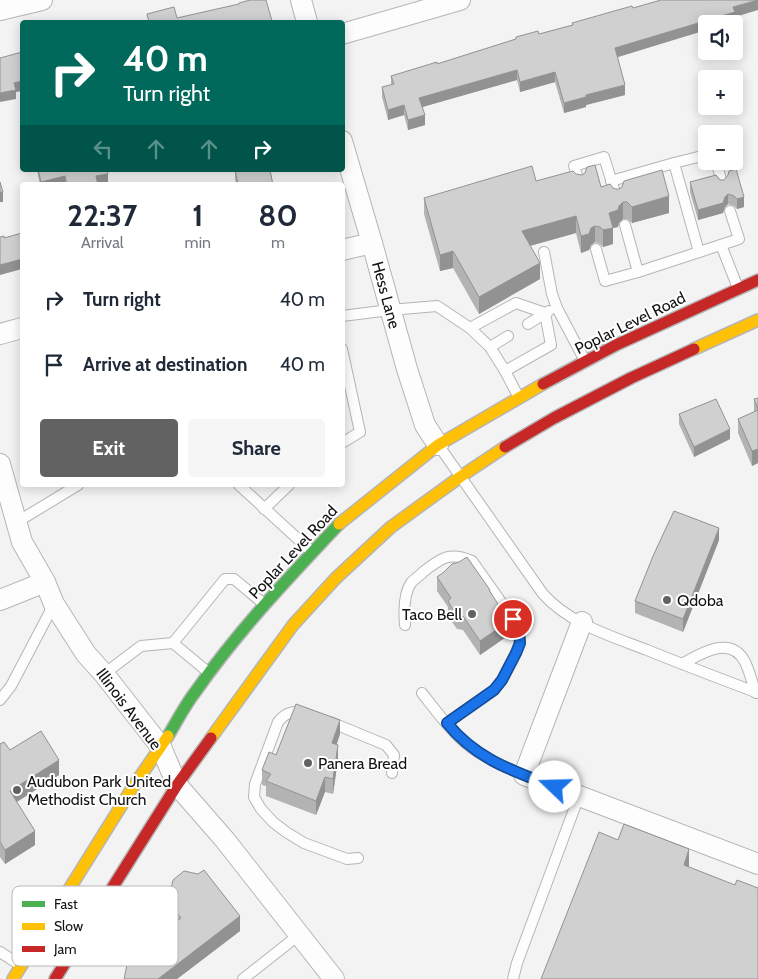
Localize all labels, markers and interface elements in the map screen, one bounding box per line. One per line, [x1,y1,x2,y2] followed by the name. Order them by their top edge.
[698,15,743,170] map controls
[698,15,743,60] button: sound
[123,37,208,80] text: 40 m
[40,40,105,105] icon: right
[698,70,743,115] button: +
[123,80,210,107] text: Turn right
[698,125,743,170] button: −
[89,135,117,163] icon: left
[142,135,170,163] icon: ahead
[195,135,223,163] icon: ahead
[248,135,276,163] icon: right
[67,197,137,234] text: 22:37
[192,197,203,234] text: 1
[258,197,298,234] text: 80
[81,233,124,252] text: Arrival
[185,233,211,252] text: min
[271,233,285,252] text: m
[368,259,404,331] street label: Hess Lane
[40,286,68,314] icon: right
[83,288,161,311] text: Turn right
[280,288,325,311] text: 40 m
[572,288,688,358] street label: Poplar Level Road
[40,351,68,379] icon: arrive
[83,353,247,376] text: Arrive at destination
[280,353,325,376] text: 40 m
[40,419,178,477] button: Exit
[188,419,325,477] button: Share
[245,501,341,603] street label: Poplar Level Road
[677,591,724,610] place label: Qdoba
[661,594,673,606] marker: Qdoba
[492,598,534,640] pin
[402,605,462,624] place label: Taco Bell
[499,605,527,633] icon: arrive
[466,608,478,620] marker: Taco Bell
[92,665,166,753] street label: Illinois Avenue
[318,754,407,773] place label: Panera Bread
[302,757,314,769] marker: Panera Bread
[528,760,580,812] position arrow
[27,772,171,809] place label: Audubon Park United Methodist Church
[11,784,23,796] marker: Audubon Park United Methodist Church
[12,886,178,966] legend
[54,895,78,913] text: Fast
[54,917,83,935] text: Slow
[53,940,76,958] text: Jam

